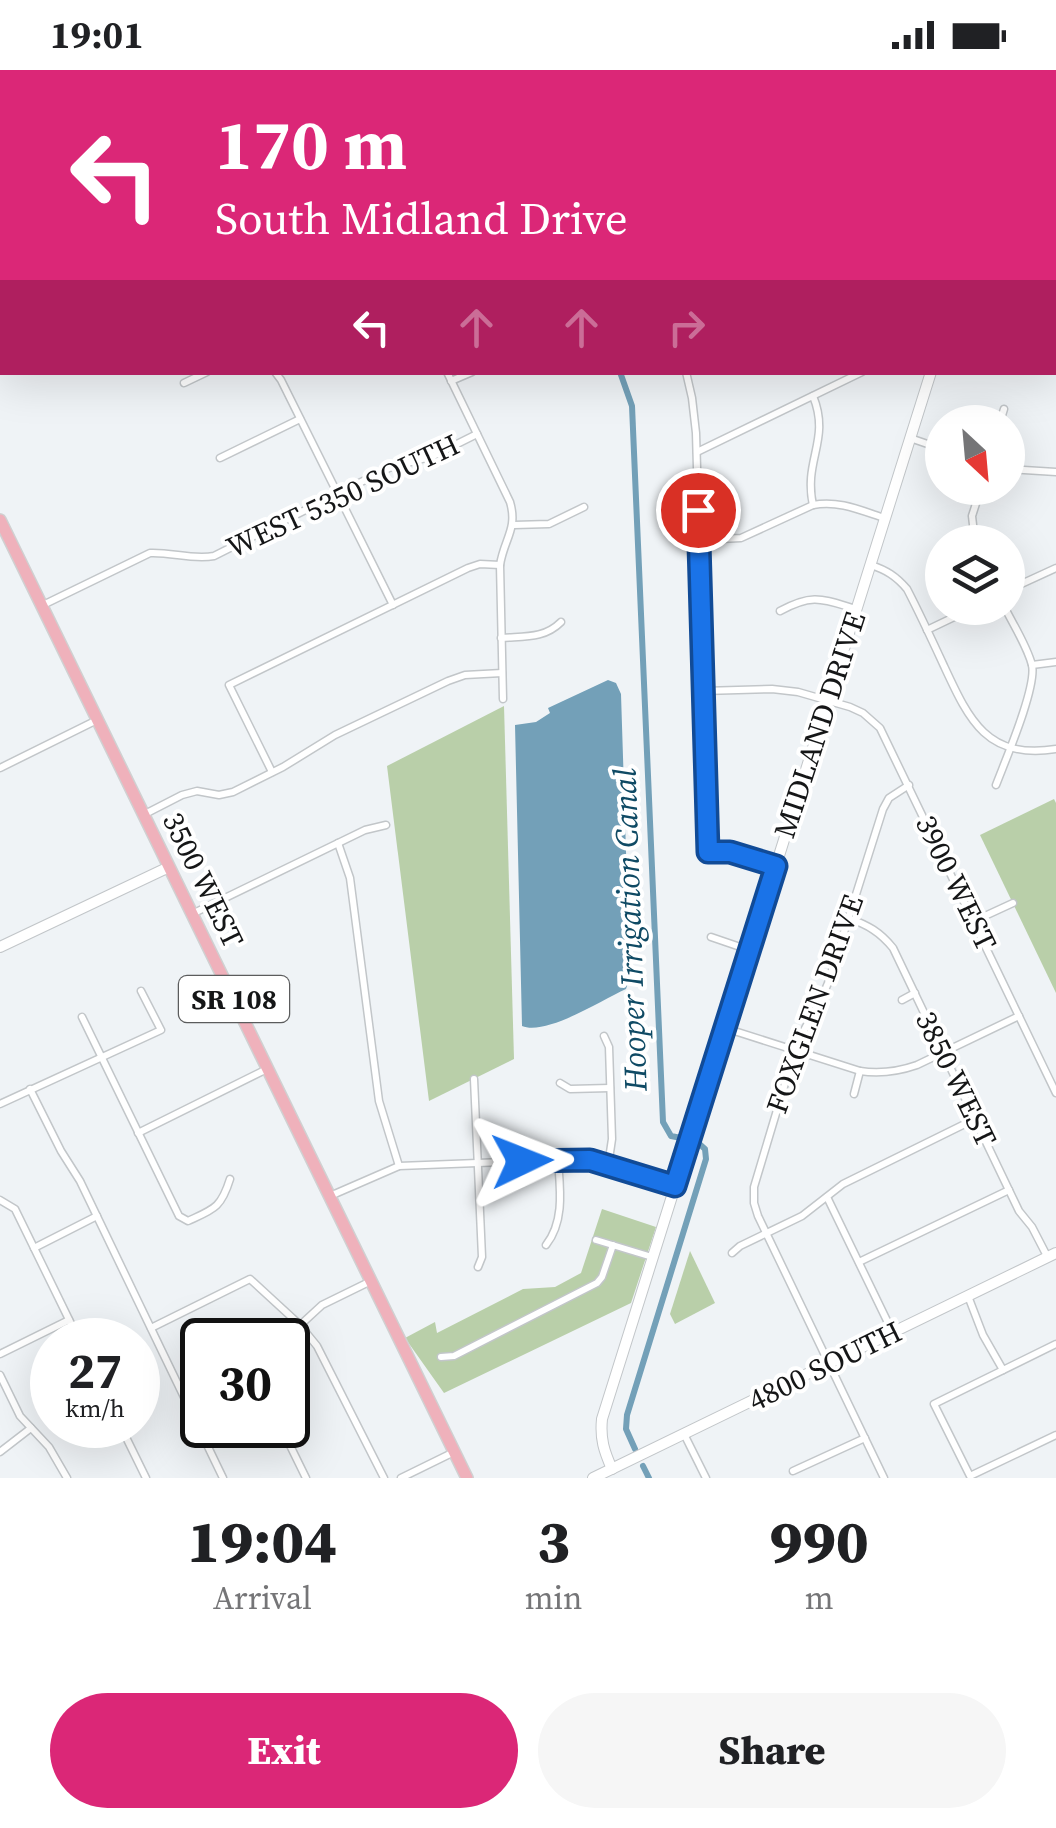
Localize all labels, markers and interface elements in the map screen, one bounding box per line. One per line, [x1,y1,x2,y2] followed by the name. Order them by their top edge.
[50,9,144,61] text: 19:01
[215,96,407,192] text: 170 m
[50,110,180,240] icon: left
[215,187,628,249] text: South Midland Drive
[344,300,399,355] icon: left
[449,300,504,355] icon: ahead
[554,300,609,355] icon: ahead
[659,300,714,355] icon: right
[925,405,1025,505] north arrow
[925,405,1025,625] map controls
[220,424,466,568] street label: WEST 5350 SOUTH
[656,468,741,553] pin
[671,483,726,538] icon: arrive
[925,525,1025,625] button: layers
[764,607,875,843] street label: MIDLAND DRIVE
[602,768,658,1093] water label: Hooper Irrigation Canal
[153,805,254,954] street label: 3500 WEST
[906,808,1007,957] street label: 3900 WEST
[756,889,873,1119] street label: FOXGLEN DRIVE
[179,976,289,1022] road number: SR 108
[906,1004,1007,1153] street label: 3850 WEST
[470,1109,574,1213] position arrow
[741,1311,908,1420] street label: 4800 SOUTH
[180,1318,310,1448] speed limit sign: 30
[68,1336,122,1405] text: 27
[65,1391,125,1425] text: km/h
[187,1500,337,1582] text: 19:04
[537,1500,570,1582] text: 3
[770,1500,869,1582] text: 990
[213,1576,312,1620] text: Arrival
[525,1576,582,1620] text: min
[805,1576,834,1620] text: m
[50,1693,518,1808] button: Exit
[538,1693,1006,1808] button: Share

